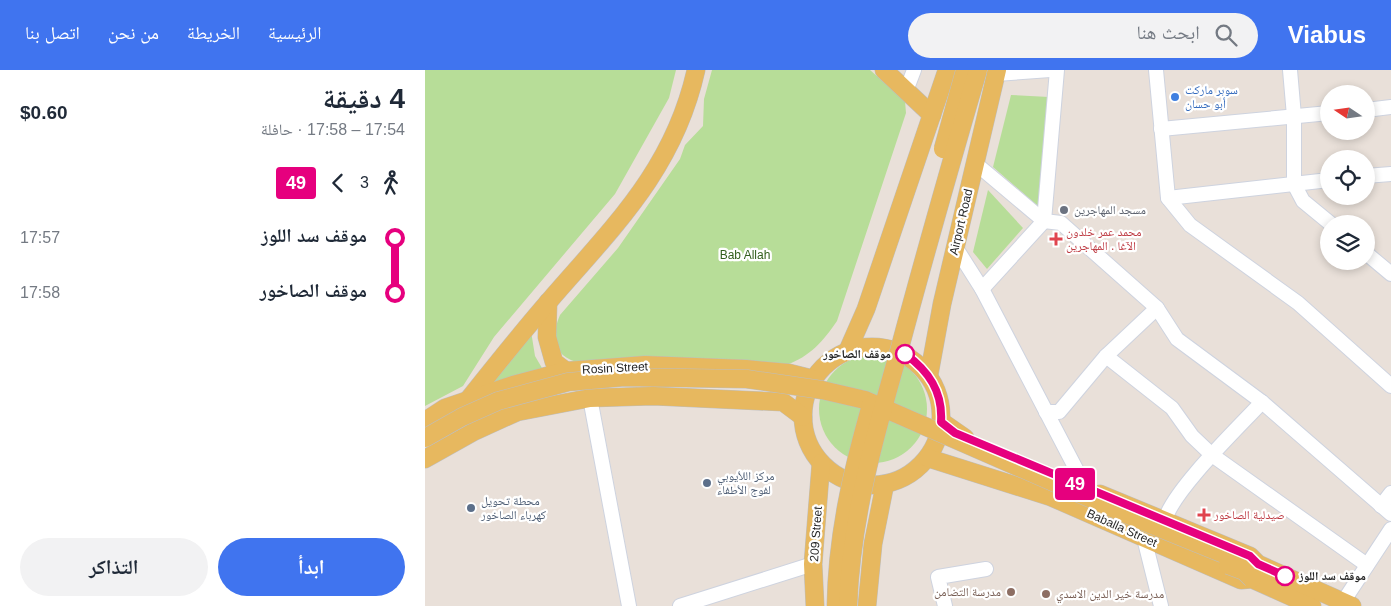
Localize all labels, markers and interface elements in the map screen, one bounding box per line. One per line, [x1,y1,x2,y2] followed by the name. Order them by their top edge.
[908,13,1258,58] search box
[1212,21,1240,49] icon: search
[1288,21,1366,48] text: Viabus
[1137,22,1200,43] text: ابحث هنا
[25,23,80,43] text: اتصل بنا
[108,23,159,43] text: من نحن
[187,23,240,43] text: الخريطة
[268,23,321,43] text: الرئيسية
[323,83,405,114] text: 4 دقيقة
[1185,83,1238,111] place label: سوبر ماركت أبو حسان
[1320,85,1375,140] north arrow
[1320,85,1375,270] map controls
[1169,91,1181,103] marker: سوبر ماركت أبو حسان
[20,102,68,123] text: $0.60
[261,121,405,138] text: 17:54 – 17:58 · حافلة
[1320,150,1375,205] button: locate
[324,169,352,197] icon: back
[377,169,405,197] icon: walk
[286,173,306,193] text: 49
[360,174,369,191] text: 3
[947,188,975,256] street label: Airport Road
[1074,203,1146,217] place label: مسجد المهاجرين
[1058,204,1070,216] marker: مسجد المهاجرين
[1320,215,1375,270] button: layers
[261,225,367,246] text: موقف سد اللوز
[1066,225,1142,253] place label: محمد عمر خلدون الآغا . المهاجرين
[20,229,60,246] text: 17:57
[1050,233,1062,245] marker: محمد عمر خلدون الآغا . المهاجرين
[720,248,770,262] park label: Bab Allah
[260,280,367,301] text: موقف الصاخور
[20,284,60,301] text: 17:58
[895,344,915,364] marker: موقف الصاخور
[822,347,891,361] place label: موقف الصاخور
[582,359,649,377] street label: Rosin Street
[1053,468,1097,500] line badge: 49
[717,469,774,497] place label: مركز اللأيوبي لفوج الأطفاء
[1065,474,1085,494] text: 49
[701,477,713,489] marker: مركز اللأيوبي لفوج الأطفاء
[480,494,546,522] place label: محطة تحويل كهرباء الصاخور
[465,502,477,514] marker: محطة تحويل كهرباء الصاخور
[807,505,825,562] street label: 209 Street
[1085,506,1160,550] street label: Baballa Street
[1213,508,1285,522] place label: صيدلية الصاخور
[1198,509,1210,521] marker: صيدلية الصاخور
[20,538,208,596] button: التذاكر
[218,538,405,596] button: ابدأ
[1275,566,1295,586] marker: موقف سد اللوز
[1298,569,1366,583] place label: موقف سد اللوز
[934,585,1001,599] place label: مدرسة التضامن
[1005,586,1017,598] marker: مدرسة التضامن
[1056,587,1164,604] place label: مدرسة خير الدين الاسدي
[1040,588,1052,600] marker: مدرسة خير الدين الاسدي

